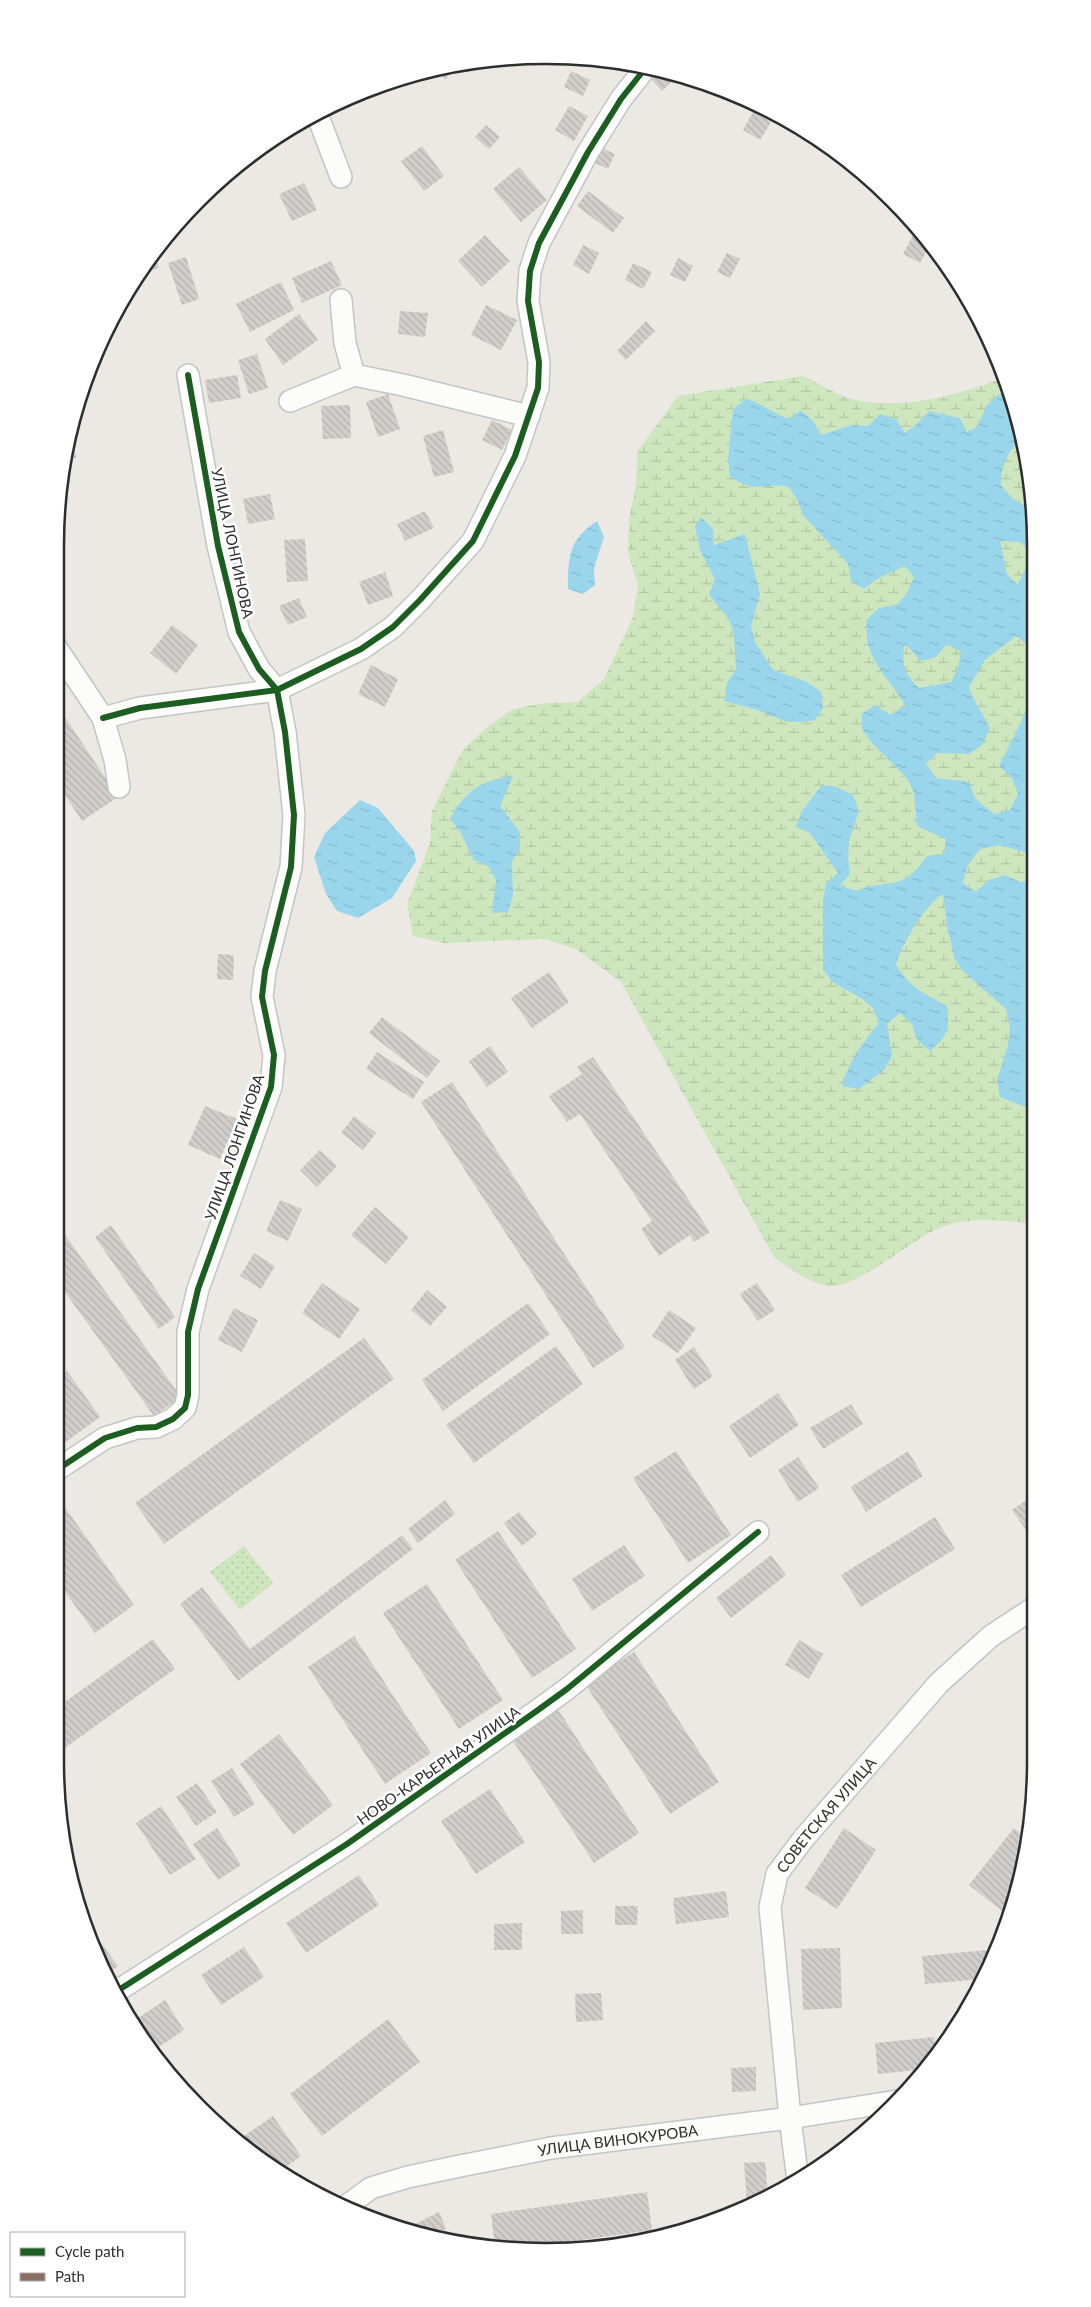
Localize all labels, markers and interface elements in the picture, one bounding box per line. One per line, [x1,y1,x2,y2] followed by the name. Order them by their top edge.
[208,466,258,621] street label: УЛИЦА ЛОНГИНОВА
[200,1071,268,1223] street label: УЛИЦА ЛОНГИНОВА
[353,1701,524,1828] street label: НОВО-КАРЬЕРНАЯ УЛИЦА
[772,1753,880,1876] street label: СОВЕТСКАЯ УЛИЦА
[536,2121,700,2159] street label: УЛИЦА ВИНОКУРОВА
[10,2232,185,2297] legend
[55,2242,124,2260] text: Cycle path
[55,2267,85,2285] text: Path

